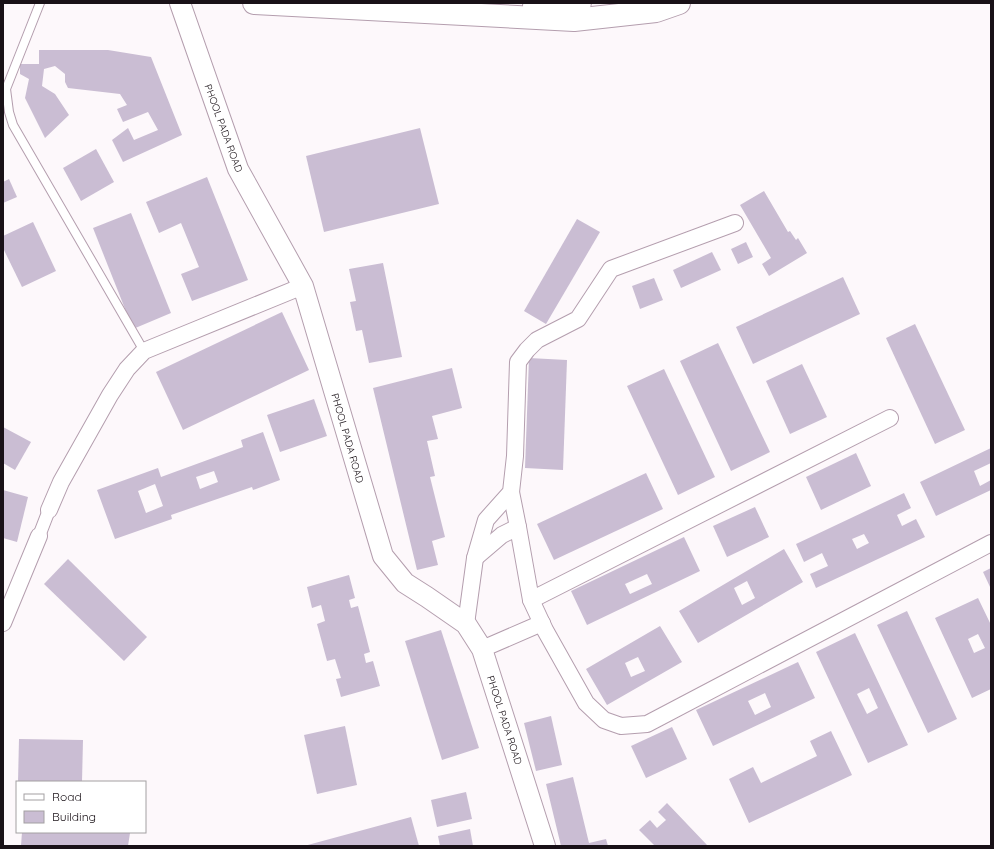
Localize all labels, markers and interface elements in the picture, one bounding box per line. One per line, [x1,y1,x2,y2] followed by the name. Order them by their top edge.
[202,82,246,174] street label: PHOOL PADA ROAD
[328,392,367,485] street label: PHOOL PADA ROAD
[484,674,525,766] street label: PHOOL PADA ROAD
[16,781,146,833] legend
[52,789,82,804] text: Road
[52,809,96,824] text: Building

